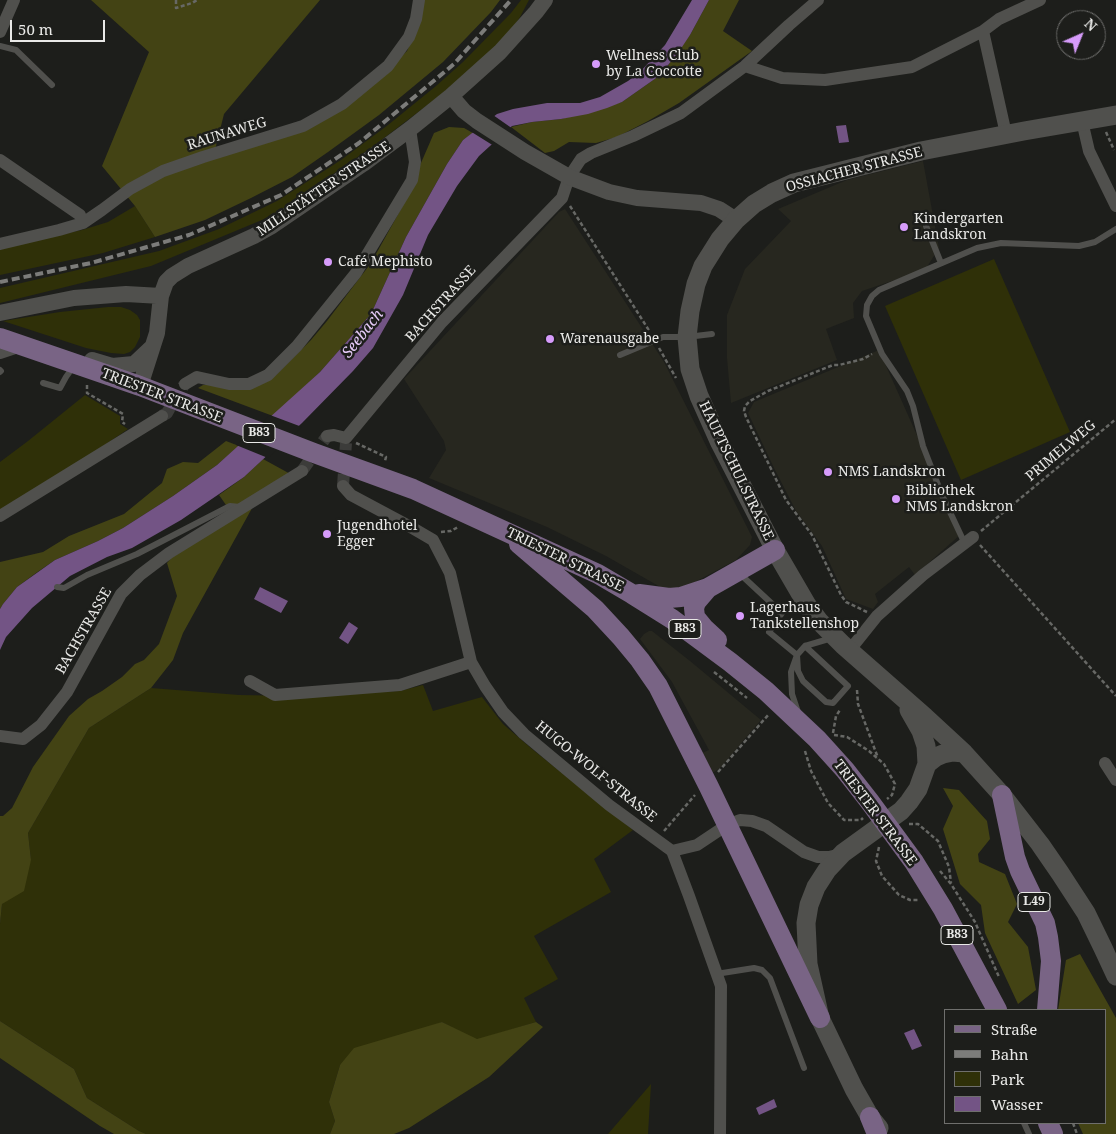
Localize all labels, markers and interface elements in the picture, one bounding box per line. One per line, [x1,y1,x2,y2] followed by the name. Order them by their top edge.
[12,10,108,42] scale bar
[1056,10,1106,60] north arrow
[1080,14,1102,35] text: N
[18,19,53,39] text: 50 m
[606,48,702,80] place label: Wellness Club by La Coccotte
[590,58,602,70] marker: Wellness Club by La Coccotte
[185,114,269,154] street label: RAUNAWEG
[254,138,394,240] street label: MILLSTÄTTER STRASSE
[784,144,924,196] street label: OSSIACHER STRASSE
[914,211,1003,243] place label: Kindergarten Landskron
[898,221,910,233] marker: Kindergarten Landskron
[338,254,433,270] place label: Café Mephisto
[322,256,334,268] marker: Café Mephisto
[402,262,480,346] street label: BACHSTRASSE
[339,306,387,362] water label: Seebach
[560,331,659,347] place label: Warenausgabe
[544,333,556,345] marker: Warenausgabe
[99,365,225,427] street label: TRIESTER STRASSE
[695,399,777,543] street label: HAUPTSCHULSTRASSE
[1023,417,1099,485] street label: PRIMELWEG
[243,423,275,442] road number: B83
[838,464,946,480] place label: NMS Landskron
[822,466,834,478] marker: NMS Landskron
[906,483,1014,516] place label: Bibliothek NMS Landskron
[890,493,902,505] marker: Bibliothek NMS Landskron
[337,518,417,550] place label: Jugendhotel Egger
[504,524,626,596] street label: TRIESTER STRASSE
[321,528,333,540] marker: Jugendhotel Egger
[52,585,116,677] street label: BACHSTRASSE
[750,600,859,632] place label: Lagerhaus Tankstellenshop
[734,610,746,622] marker: Lagerhaus Tankstellenshop
[669,620,701,638] road number: B83
[532,718,660,826] street label: HUGO-WOLF-STRASSE
[830,757,920,869] street label: TRIESTER STRASSE
[1018,892,1050,912] road number: L49
[941,926,973,944] road number: B83
[944,1009,1106,1124] legend
[991,1019,1037,1039] text: Straße
[991,1044,1028,1064] text: Bahn
[991,1069,1024,1089] text: Park
[991,1094,1043,1114] text: Wasser

